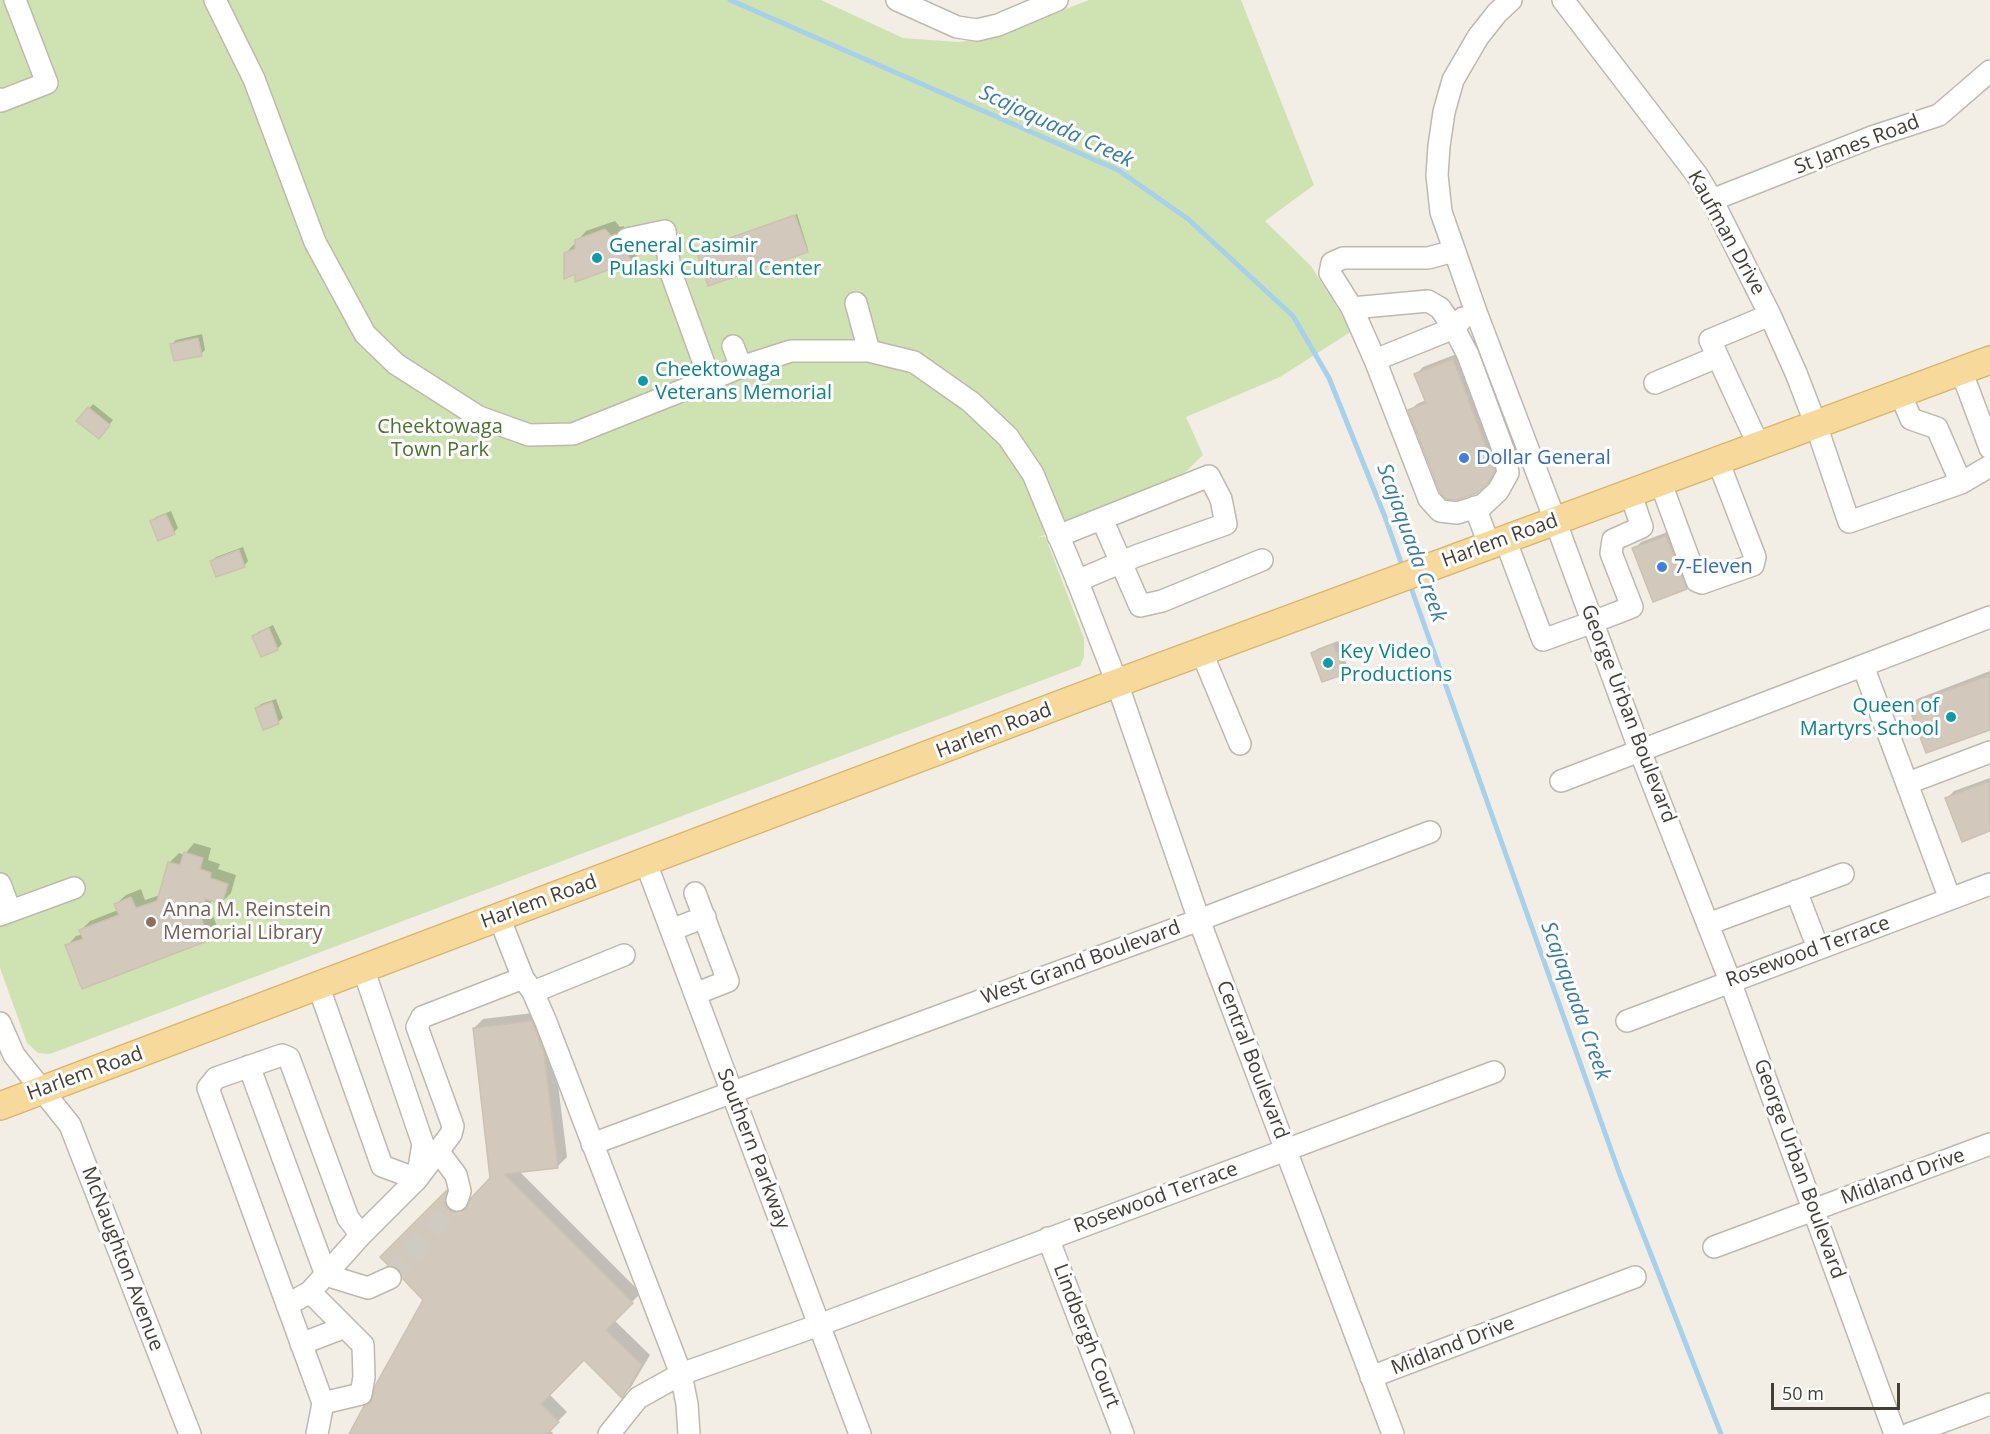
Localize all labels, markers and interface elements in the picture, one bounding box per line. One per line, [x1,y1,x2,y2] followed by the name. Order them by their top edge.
[975,80,1137,174] water label: Scajaquada Creek
[1791,110,1923,180] street label: St James Road
[1682,167,1770,299] street label: Kaufman Drive
[609,234,821,281] place label: General Casimir Pulaski Cultural Center
[590,251,604,265] marker: General Casimir Pulaski Cultural Center
[655,358,832,405] place label: Cheektowaga Veterans Memorial
[636,374,650,388] marker: Cheektowaga Veterans Memorial
[377,415,503,462] park label: Cheektowaga Town Park
[1476,446,1611,470] place label: Dollar General
[1457,451,1471,465] marker: Dollar General
[1371,460,1451,626] water label: Scajaquada Creek
[1439,509,1561,573] street label: Harlem Road
[1674,555,1753,579] place label: 7-Eleven
[1655,560,1669,574] marker: 7-Eleven
[1575,601,1681,827] street label: George Urban Boulevard
[1340,640,1452,687] place label: Key Video Productions
[1321,656,1335,670] marker: Key Video Productions
[1800,694,1939,741] place label: Queen of Martyrs School
[933,698,1055,764] street label: Harlem Road
[1944,710,1958,724] marker: Queen of Martyrs School
[478,870,600,934] street label: Harlem Road
[163,898,331,945] place label: Anna M. Reinstein Memorial Library
[1723,911,1893,993] street label: Rosewood Terrace
[144,915,158,929] marker: Anna M. Reinstein Memorial Library
[978,916,1184,1010] street label: West Grand Boulevard
[1535,918,1615,1084] water label: Scajaquada Creek
[1211,977,1293,1143] street label: Central Boulevard
[24,1042,146,1106] street label: Harlem Road
[1748,1056,1850,1282] street label: George Urban Boulevard
[711,1065,795,1233] street label: Southern Parkway
[1838,1143,1968,1211] street label: Midland Drive
[1071,1157,1241,1239] street label: Rosewood Terrace
[76,1163,168,1355] street label: McNaughton Avenue
[1048,1261,1124,1411] street label: Lindbergh Court
[1388,1311,1518,1381] street label: Midland Drive
[1774,1371,1903,1409] scale bar
[1782,1381,1824,1405] text: 50 m

